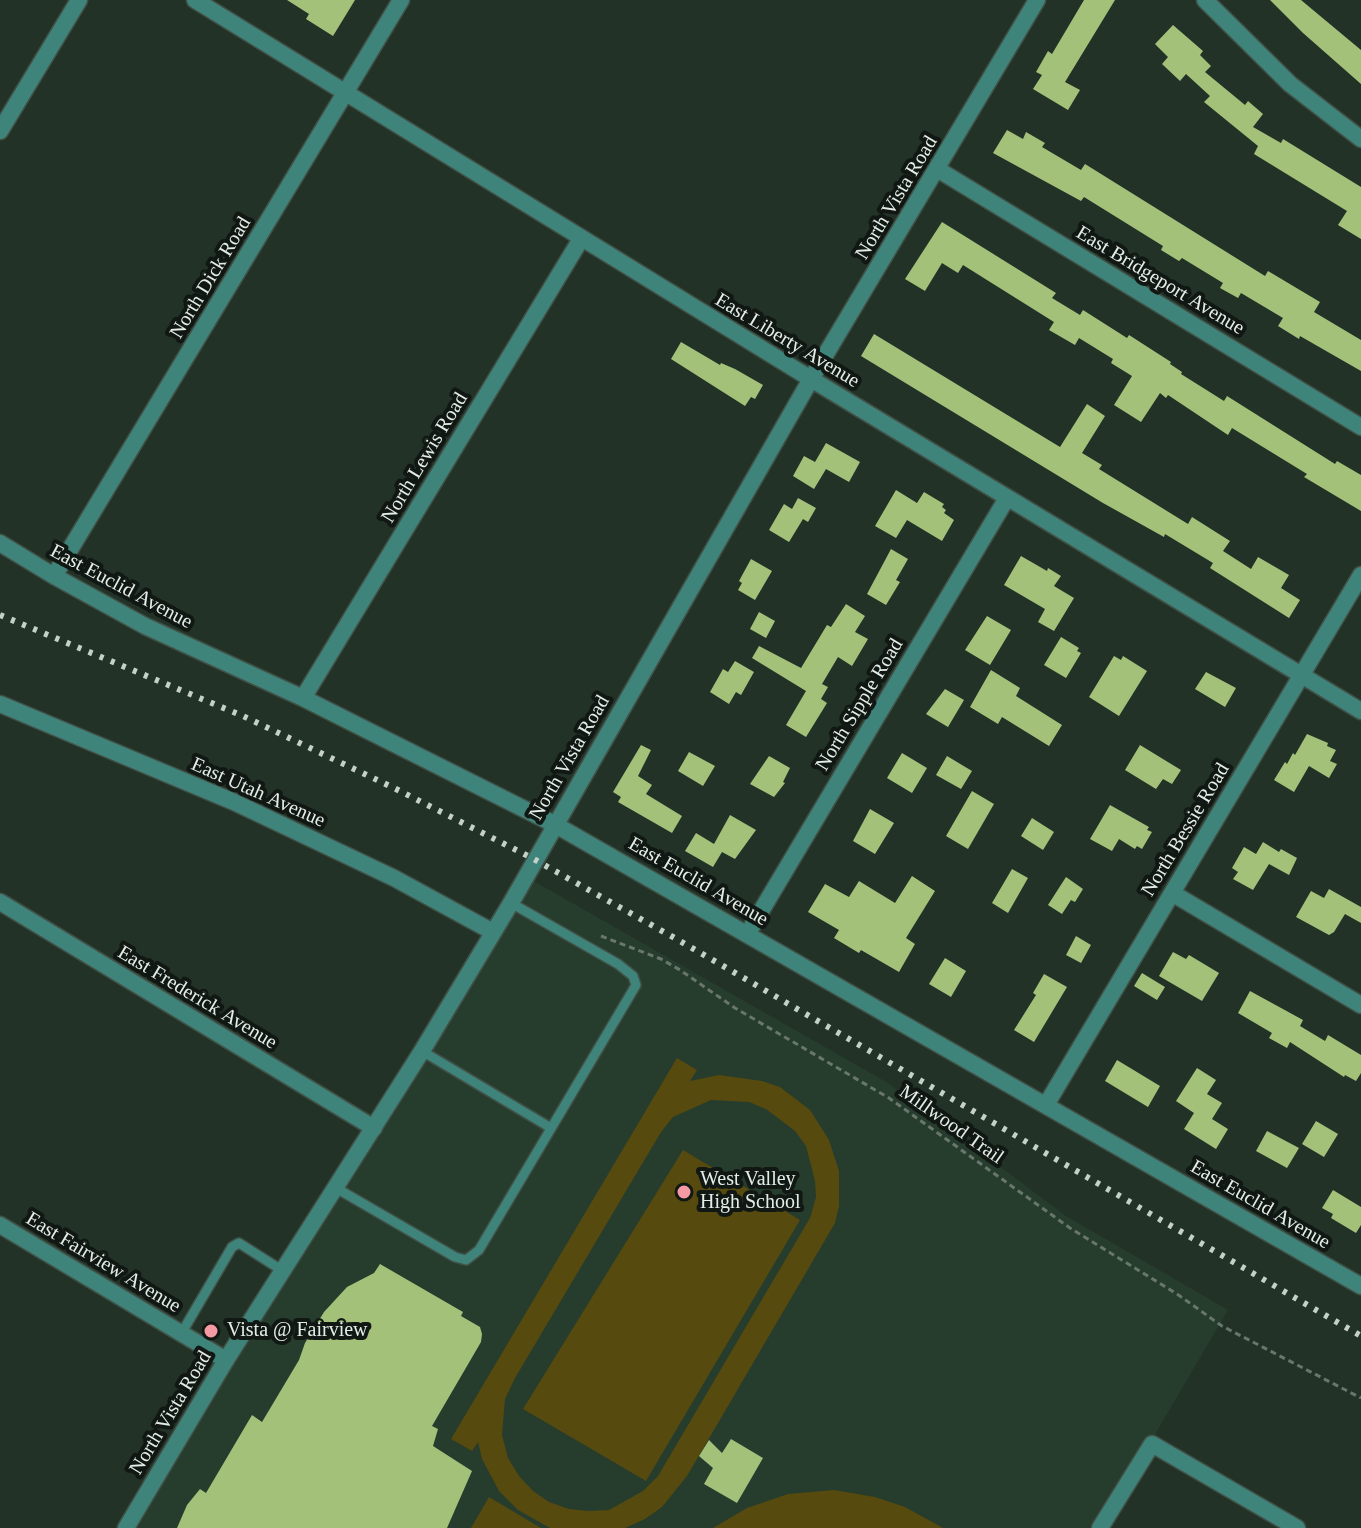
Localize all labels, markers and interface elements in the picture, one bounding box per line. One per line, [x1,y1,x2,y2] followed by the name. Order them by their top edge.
[851,132,943,264] street label: North Vista Road
[165,213,257,343] street label: North Dick Road
[1072,221,1248,341] street label: East Bridgeport Avenue
[711,288,863,394] street label: East Liberty Avenue
[377,388,473,528] street label: North Lewis Road
[46,539,196,635] street label: East Euclid Avenue
[811,635,909,775] street label: North Sipple Road
[525,691,615,825] street label: North Vista Road
[187,753,329,833] street label: East Utah Avenue
[1137,759,1235,901] street label: North Bessie Road
[624,832,772,932] street label: East Euclid Avenue
[113,941,281,1055] street label: East Frederick Avenue
[894,1080,1008,1170] street label: Millwood Trail
[1186,1155,1334,1255] street label: East Euclid Avenue
[700,1168,801,1215] place label: West Valley High School
[675,1183,693,1201] marker: West Valley High School
[21,1207,185,1319] street label: East Fairview Avenue
[227,1319,368,1343] place label: Vista @ Fairview
[202,1322,220,1340] marker: Vista @ Fairview
[125,1347,217,1479] street label: North Vista Road

